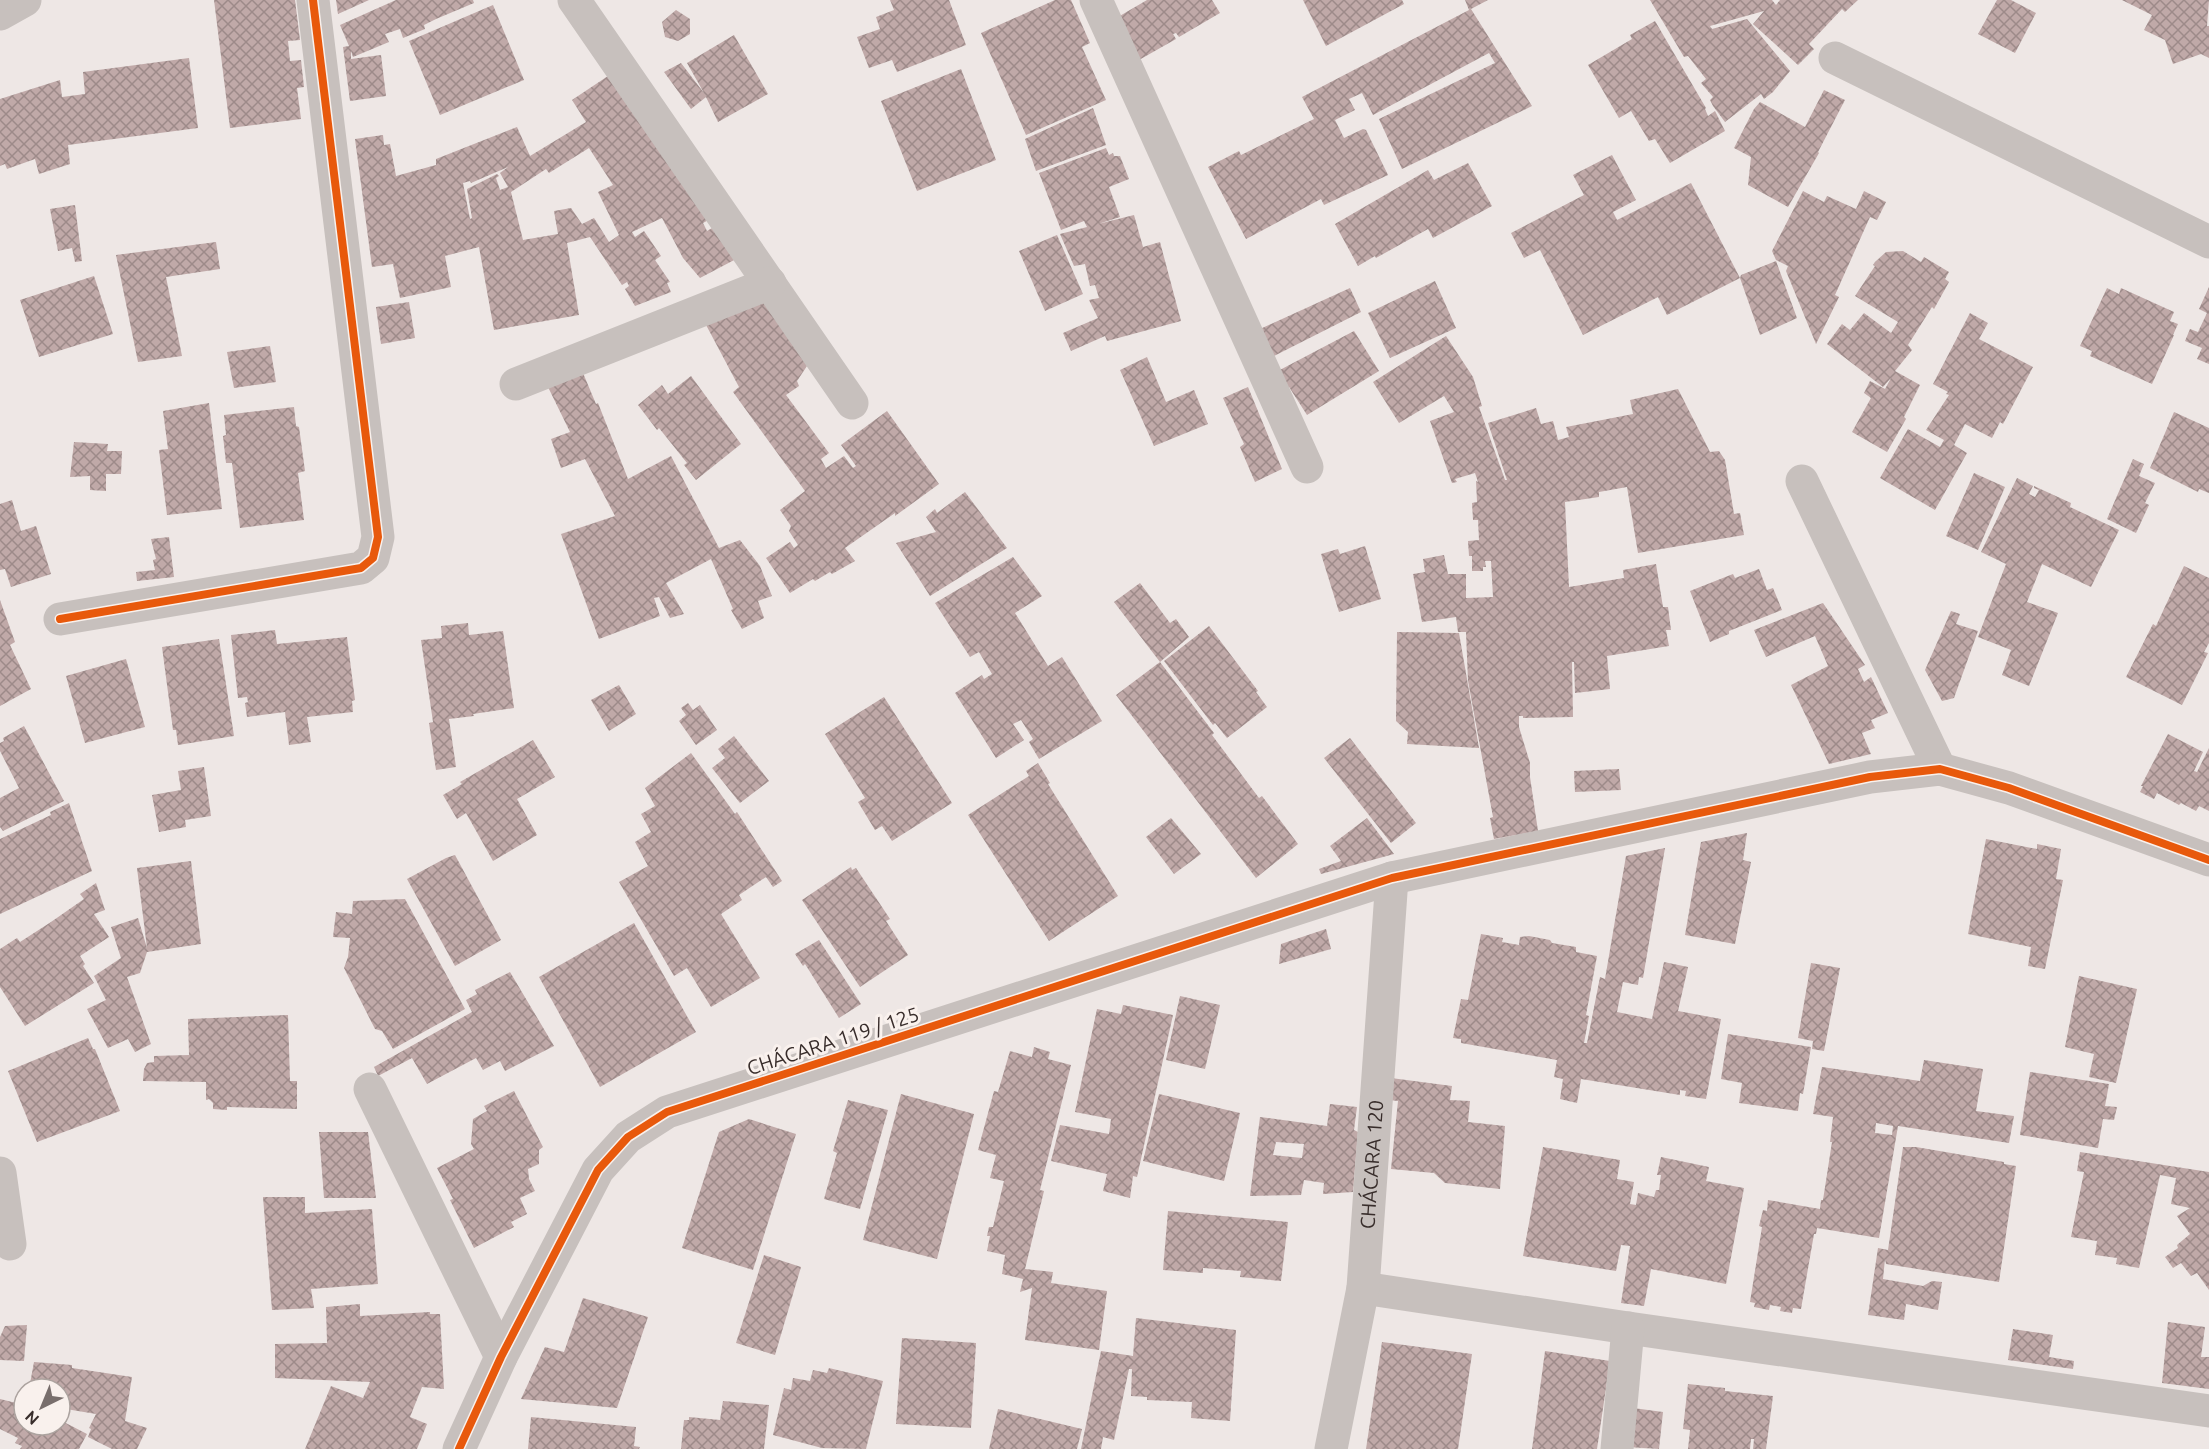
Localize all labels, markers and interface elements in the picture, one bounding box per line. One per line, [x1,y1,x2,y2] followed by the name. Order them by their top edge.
[744,1002,922,1079] street label: CHÁCARA 119 / 125
[1355,1099,1387,1230] street label: CHÁCARA 120
[12,1377,72,1437] north arrow
[21,1407,42,1429] text: N

